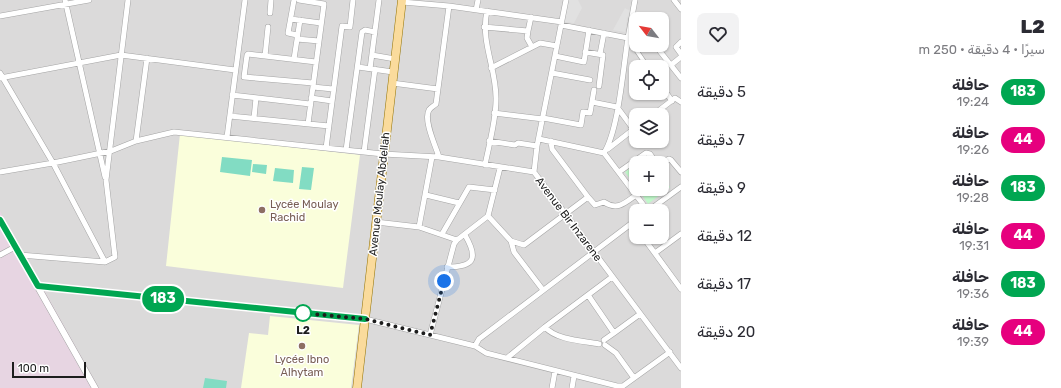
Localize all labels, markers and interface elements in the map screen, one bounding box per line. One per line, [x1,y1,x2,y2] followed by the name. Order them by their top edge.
[629,12,669,52] north arrow
[629,12,669,244] map controls
[697,13,739,55] button: heart
[1021,15,1045,38] text: L2
[919,42,1045,57] text: سيرًا · 4 دقيقة · 250 m
[629,60,669,100] button: locate
[952,76,989,94] text: حافلة
[697,83,746,101] text: 5 دقيقة
[1010,83,1036,100] text: 183
[957,94,989,109] text: 19:24
[629,108,669,148] button: layers
[952,124,989,142] text: حافلة
[367,131,392,257] street label: Avenue Moulay Abdellah
[697,131,745,149] text: 7 دقيقة
[1013,131,1033,148] text: 44
[957,142,989,157] text: 19:26
[629,156,669,196] button: +
[952,172,989,190] text: حافلة
[533,175,605,264] street label: Avenue Bir Inzarene
[697,179,746,197] text: 9 دقيقة
[1010,179,1036,196] text: 183
[956,190,989,205] text: 19:28
[270,198,338,224] place label: Lycée Moulay Rachid
[629,204,669,244] button: −
[257,205,267,215] marker: Lycée Moulay Rachid
[952,220,989,238] text: حافلة
[697,227,752,245] text: 12 دقيقة
[1013,227,1033,244] text: 44
[959,238,989,253] text: 19:31
[952,268,989,286] text: حافلة
[434,271,454,291] your location
[697,275,751,293] text: 17 دقيقة
[1010,275,1036,292] text: 183
[140,286,186,312] line badge: 183
[957,286,989,301] text: 19:36
[150,290,176,307] text: 183
[294,304,312,322] marker: L2
[952,316,989,334] text: حافلة
[697,323,755,341] text: 20 دقيقة
[1013,323,1033,340] text: 44
[296,324,310,337] place label: L2
[957,334,989,349] text: 19:39
[297,341,307,351] marker: Lycée Ibno Alhytam
[275,353,329,379] place label: Lycée Ibno Alhytam
[12,360,86,379] scale bar
[18,362,49,375] text: 100 m

